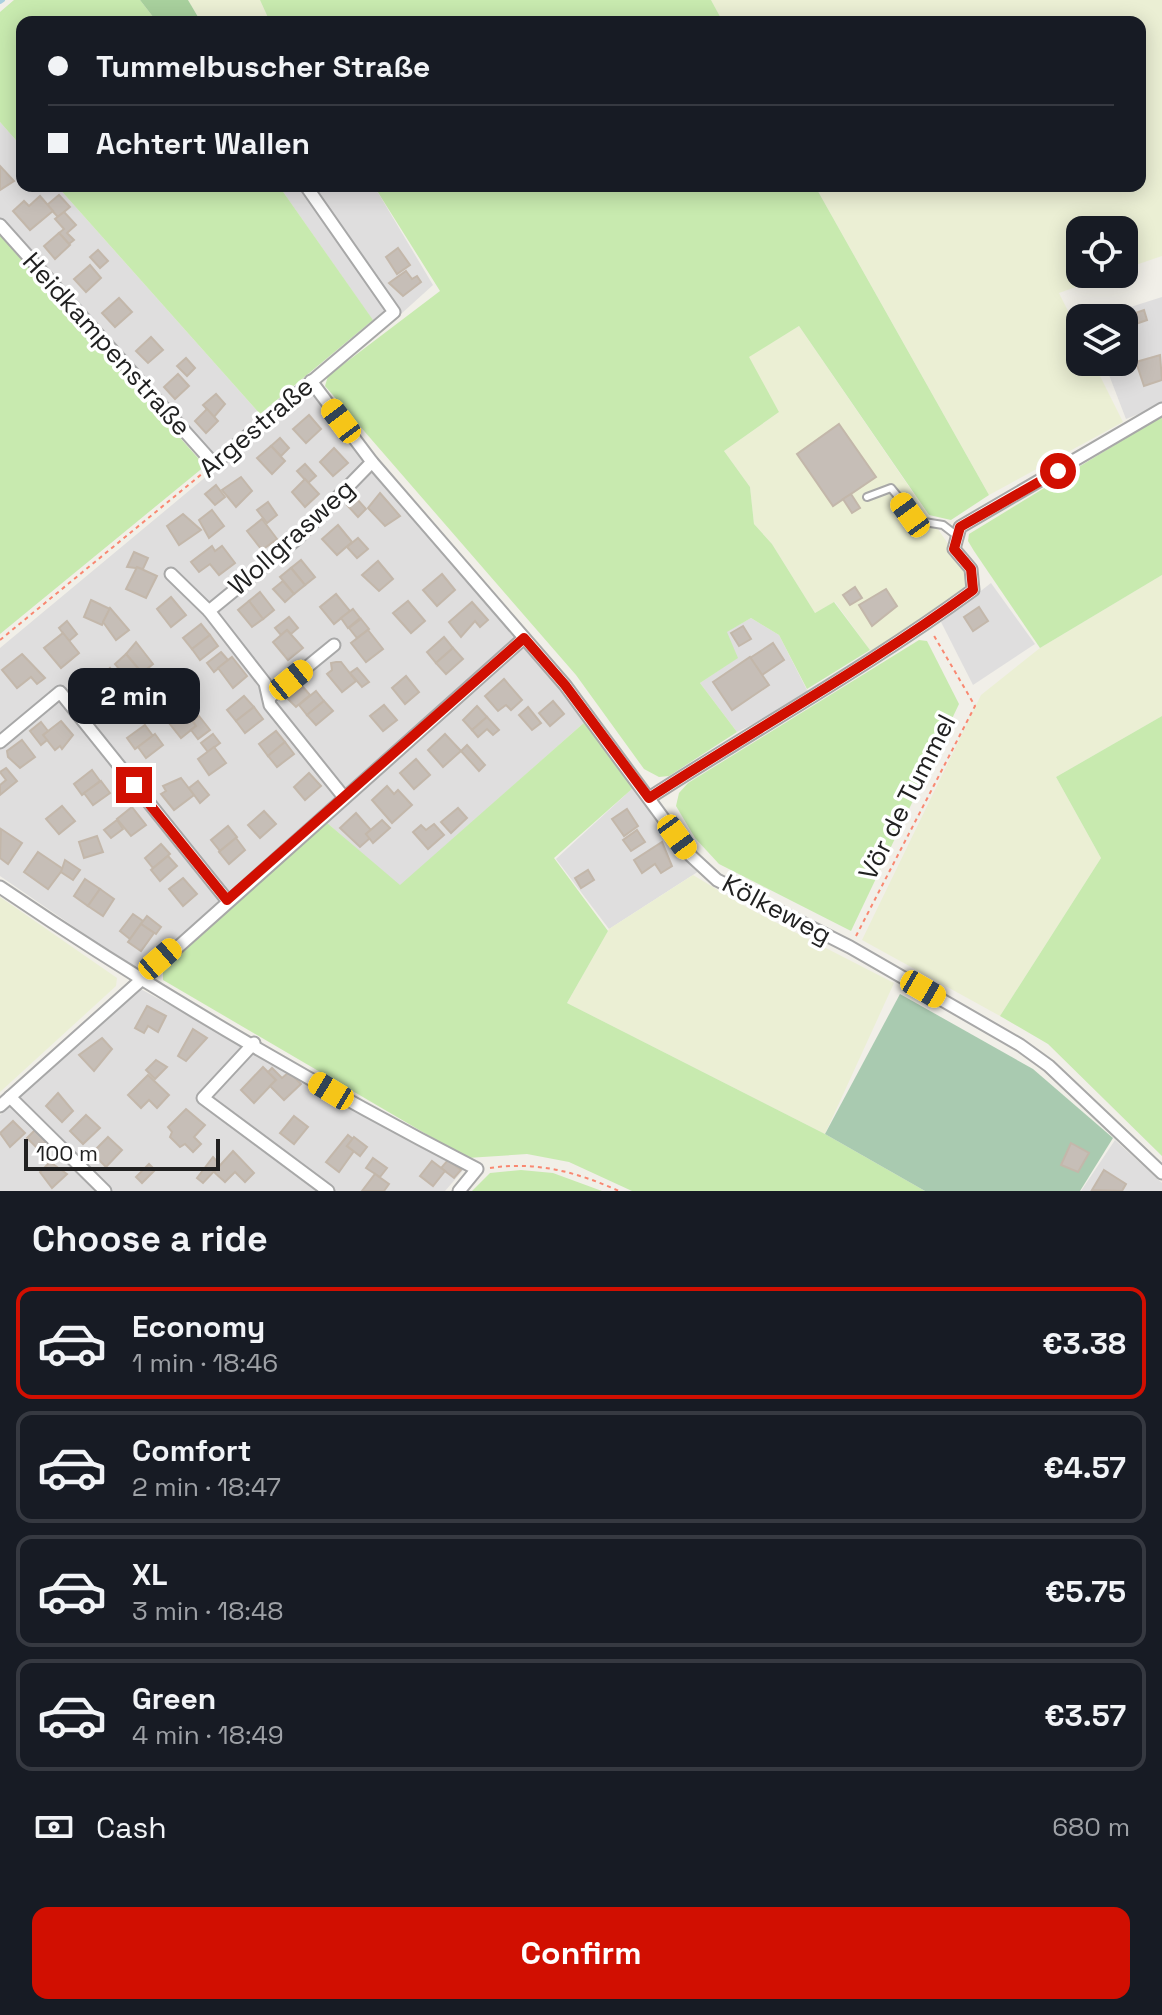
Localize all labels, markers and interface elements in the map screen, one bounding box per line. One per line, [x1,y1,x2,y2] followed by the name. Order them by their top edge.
[96,47,430,86] text: Tummelbuscher Straße
[96,124,310,163] text: Achtert Wallen
[1066,216,1138,376] map controls
[1066,216,1138,288] button: locate
[15,245,199,443] street label: Heidkampenstraße
[1066,304,1138,376] button: layers
[192,369,320,485] street label: Argestraße
[317,395,365,447] car
[1040,453,1076,489] route start
[221,471,361,603] street label: Wollgrasweg
[886,489,934,541] car
[265,656,317,704] car
[68,669,200,725] callout: 2 min
[100,679,168,713] text: 2 min
[851,708,963,886] street label: Vör de Tummel
[116,767,152,803] route end
[653,811,701,863] car
[717,866,837,952] street label: Kölkeweg
[134,934,186,984] car
[896,967,950,1011] car
[304,1068,358,1114] car
[24,1135,220,1171] scale bar
[36,1139,98,1167] text: 100 m
[32,1216,268,1262] text: Choose a ride
[36,1307,108,1379] icon: car
[132,1307,265,1346] text: Economy
[1042,1324,1126,1363] text: €3.38
[132,1346,278,1380] text: 1 min · 18:46
[36,1431,108,1503] icon: car
[132,1431,251,1470] text: Comfort
[1043,1448,1126,1487] text: €4.57
[132,1470,281,1504] text: 2 min · 18:47
[36,1555,108,1627] icon: car
[132,1555,168,1594] text: XL
[1045,1572,1126,1611] text: €5.75
[132,1594,283,1628] text: 3 min · 18:48
[36,1679,108,1751] icon: car
[132,1679,216,1718] text: Green
[1044,1696,1126,1735] text: €3.57
[132,1718,284,1752] text: 4 min · 18:49
[32,1805,76,1849] icon: cash
[96,1808,167,1847] text: Cash
[1052,1810,1130,1844] text: 680 m
[32,1907,1130,1999] button: Confirm

